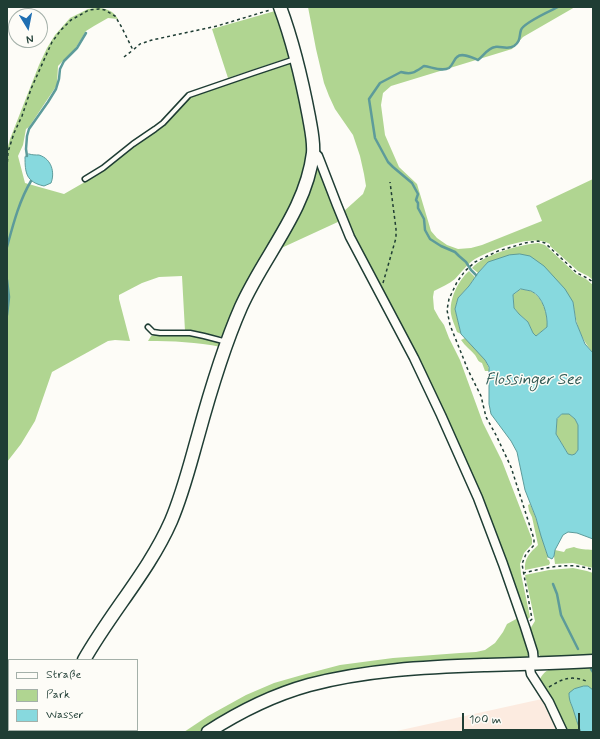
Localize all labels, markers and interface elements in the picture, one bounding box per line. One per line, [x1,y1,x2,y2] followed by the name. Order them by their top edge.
[8,8,48,48] north arrow
[25,31,35,46] text: N
[485,371,581,391] water label: Flossinger See
[8,659,138,731] legend
[46,667,81,683] text: Straße
[46,687,70,703] text: Park
[464,705,582,731] scale bar
[46,707,84,723] text: Wasser
[469,712,501,728] text: 100 m

